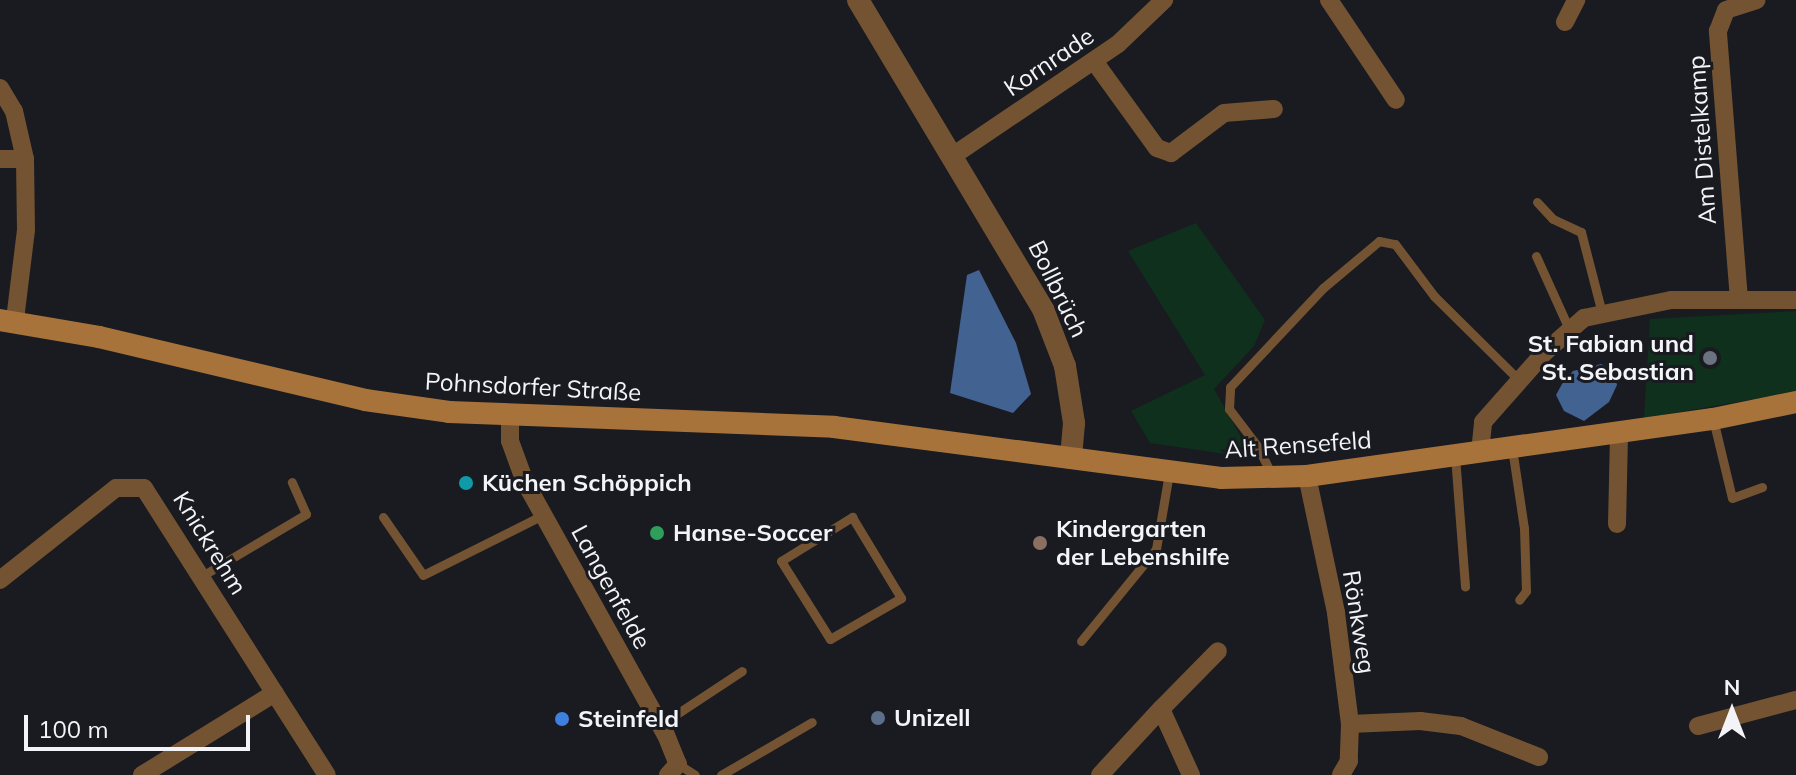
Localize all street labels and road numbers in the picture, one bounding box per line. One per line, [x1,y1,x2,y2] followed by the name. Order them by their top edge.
[999,22,1099,102] street label: Kornrade
[1682,54,1722,226] street label: Am Distelkamp
[1022,236,1094,342] street label: Bollbrüch
[424,367,642,407] street label: Pohnsdorfer Straße
[1223,425,1373,465] street label: Alt Rensefeld
[167,486,253,600] street label: Knickrehm
[565,520,657,654] street label: Langenfelde
[1337,568,1381,676] street label: Rönkweg

